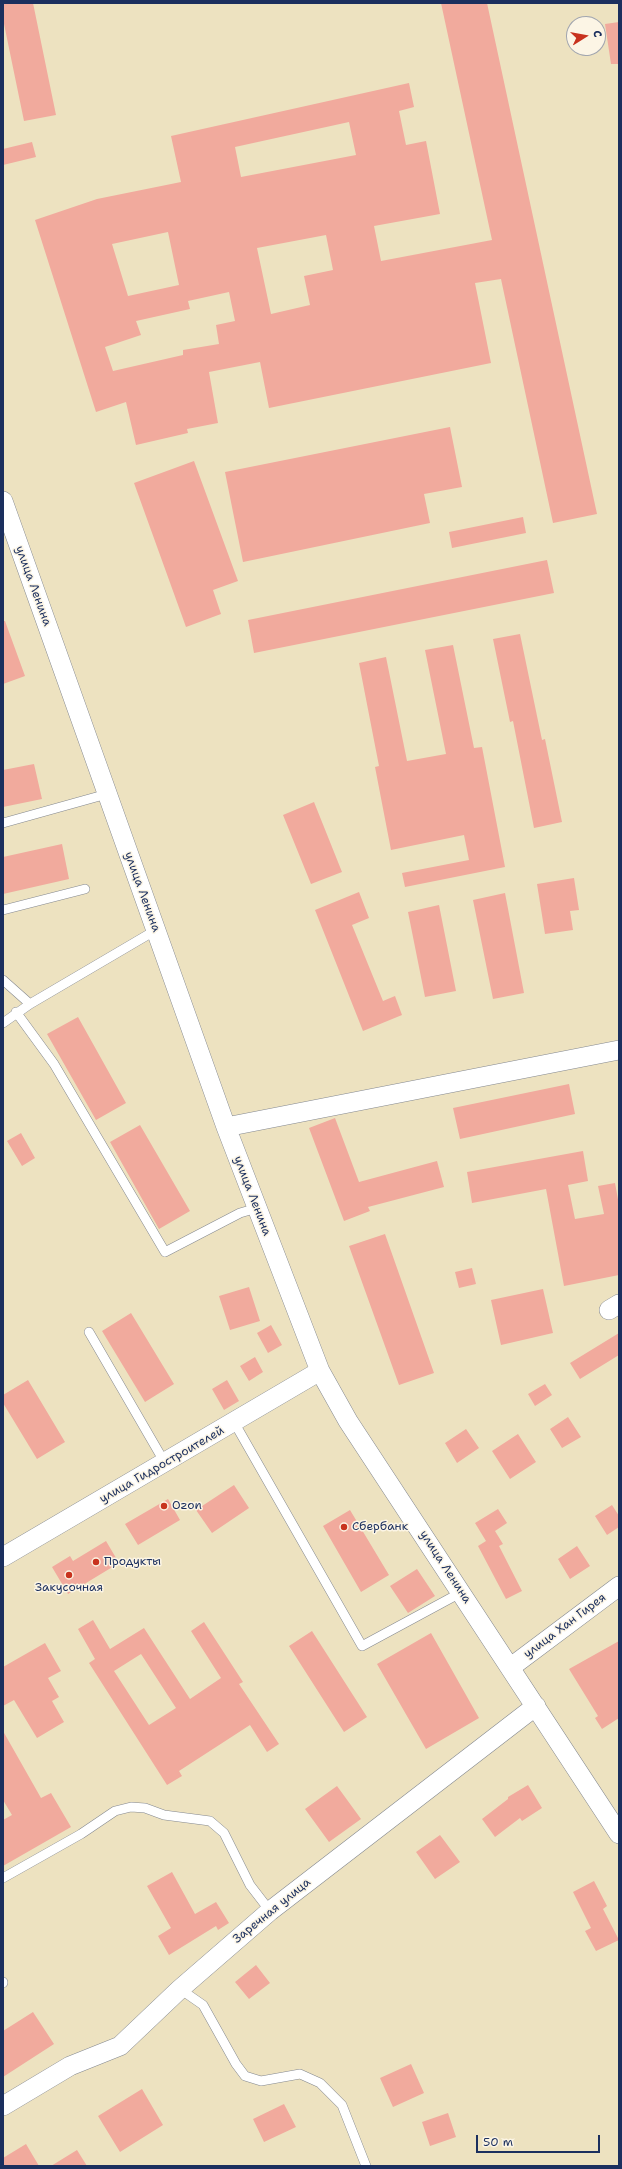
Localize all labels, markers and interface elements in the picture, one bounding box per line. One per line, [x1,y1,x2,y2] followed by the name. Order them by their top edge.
[566,16,606,56] north arrow
[589,29,605,39] text: С
[12,544,54,628] street label: улица Ленина
[121,850,163,934] street label: улица Ленина
[230,1154,274,1238] street label: улица Ленина
[97,1423,227,1507] street label: улица Гидростроителей
[172,1499,202,1513] place label: Ozon
[159,1501,169,1511] marker: Ozon
[352,1520,408,1534] place label: Сбербанк
[339,1522,349,1532] marker: Сбербанк
[416,1528,474,1606] street label: улица Ленина
[104,1555,161,1569] place label: Продукты
[91,1557,101,1567] marker: Продукты
[64,1570,74,1580] marker: Закусочная
[35,1581,103,1595] place label: Закусочная
[521,1590,609,1662] street label: улица Хан Гирея
[230,1875,314,1947] street label: Заречная улица
[478,2127,602,2153] scale bar
[483,2134,513,2150] text: 50 m

